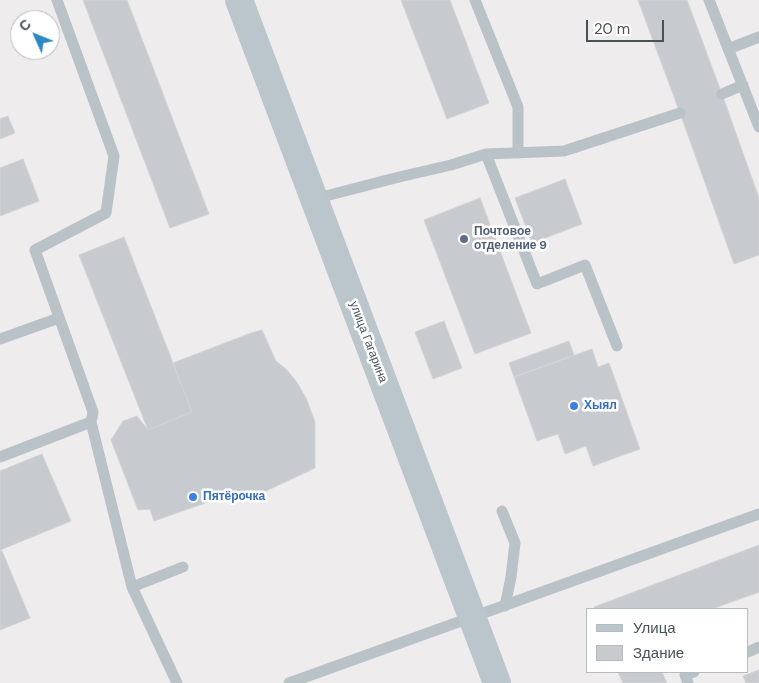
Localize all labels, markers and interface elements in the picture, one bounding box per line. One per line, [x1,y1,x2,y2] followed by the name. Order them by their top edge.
[10,10,60,60] north arrow
[589,10,666,42] scale bar
[15,15,35,35] text: С
[594,19,630,39] text: 20 m
[474,225,547,253] place label: Почтовое отделение 9
[458,233,470,245] marker: Почтовое отделение 9
[346,299,390,385] street label: улица Гагарина
[584,399,617,413] place label: Хыял
[568,400,580,412] marker: Хыял
[203,490,265,504] place label: Пятёрочка
[187,491,199,503] marker: Пятёрочка
[586,608,749,673] legend
[633,618,676,638] text: Улица
[633,643,684,663] text: Здание

